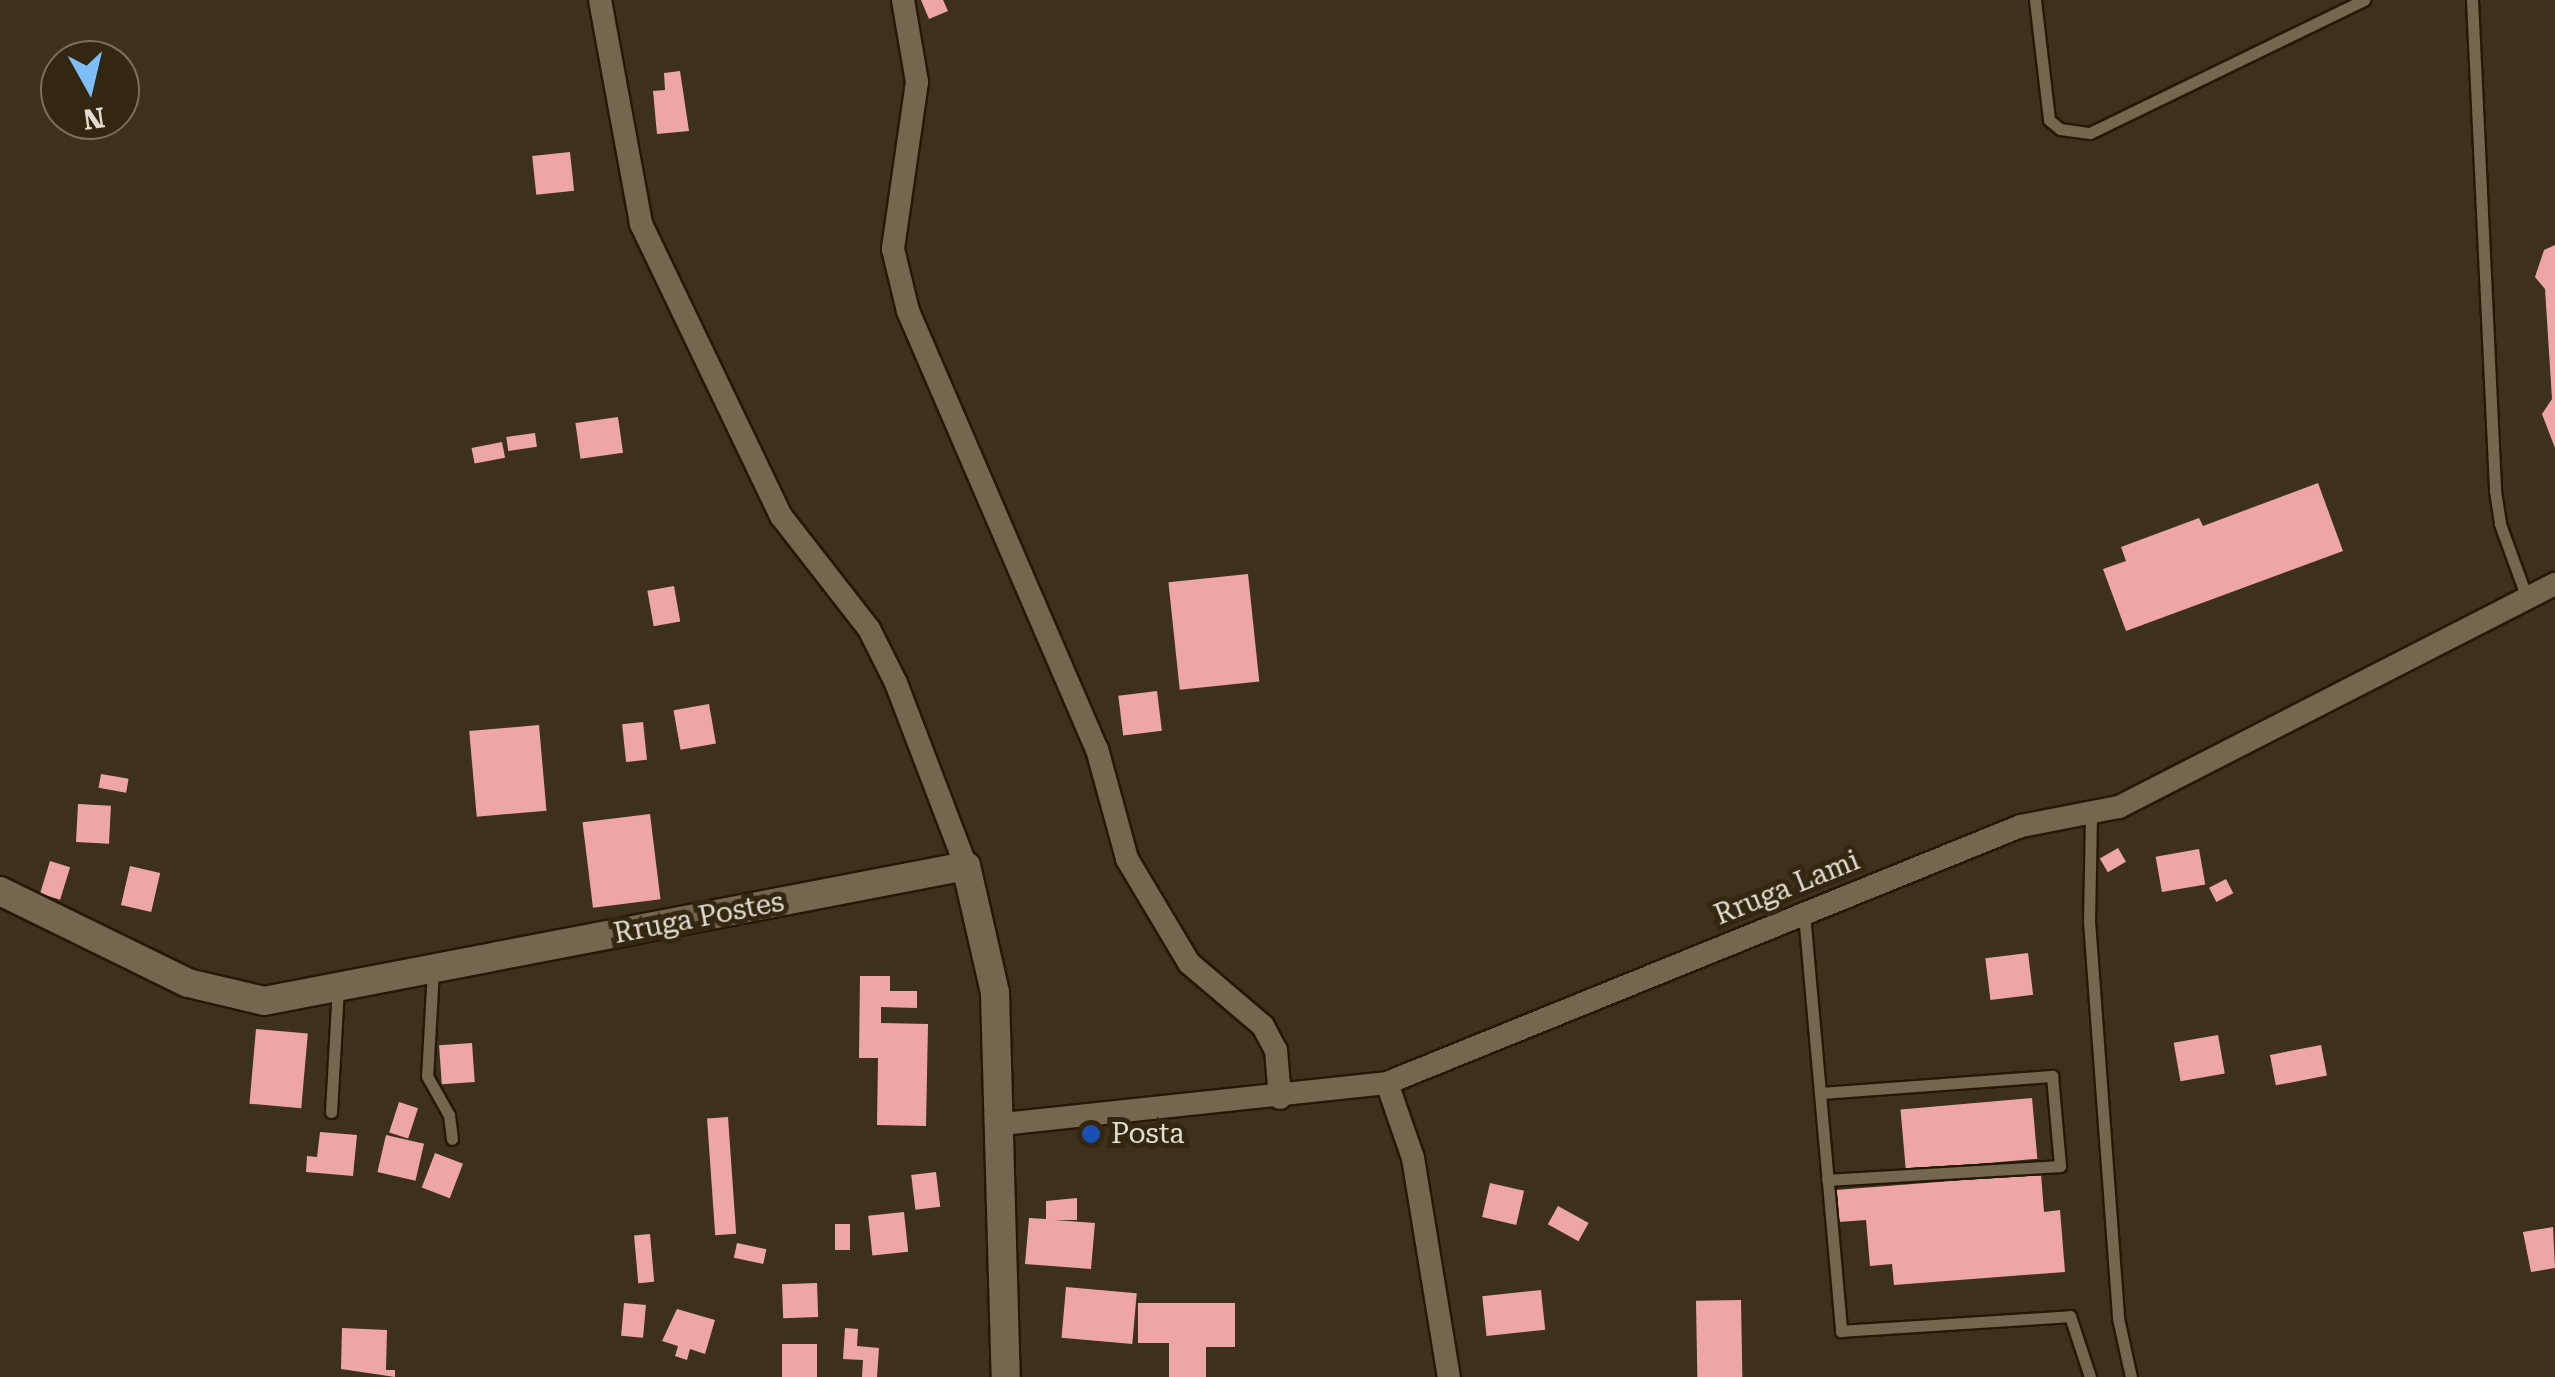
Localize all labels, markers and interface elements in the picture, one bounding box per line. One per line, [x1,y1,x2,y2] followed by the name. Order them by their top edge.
[40,40,140,140] north arrow
[81,100,107,136] text: N
[1710,844,1864,932] street label: Rruga Lami
[611,885,787,951] street label: Rruga Postes
[1111,1117,1184,1151] place label: Posta
[1080,1123,1102,1145] marker: Posta

